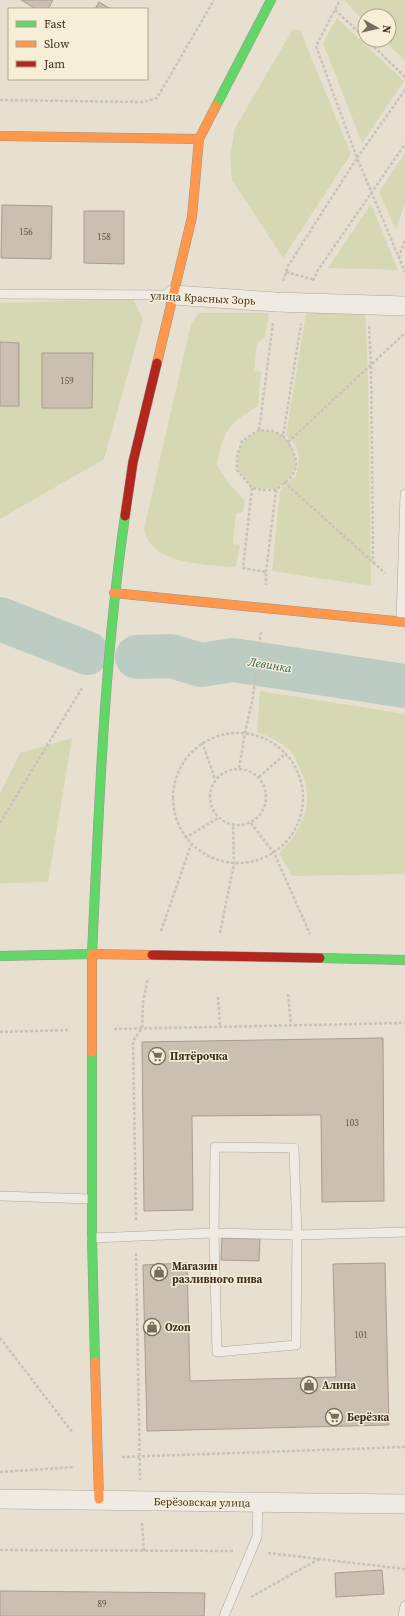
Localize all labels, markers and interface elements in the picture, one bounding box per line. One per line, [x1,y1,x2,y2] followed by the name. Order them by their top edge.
[8,8,148,80] legend
[357,8,397,48] north arrow
[44,16,66,32] text: Fast
[378,24,394,34] text: N
[44,36,70,52] text: Slow
[43,56,65,72] text: Jam
[19,226,33,238] house number: 156
[97,231,111,243] house number: 158
[150,288,256,309] street label: улица Красных Зорь
[60,375,74,387] house number: 159
[246,654,294,676] water label: Левинка
[147,1046,167,1066] supermarket icon: Пятёрочка
[170,1049,228,1064] place label: Пятёрочка
[345,1117,359,1129] house number: 103
[172,1259,263,1287] place label: Магазин разливного пива
[149,1262,169,1282] shop icon: Магазин разливного пива
[142,1317,162,1337] shop icon: Ozon
[165,1320,191,1335] place label: Ozon
[354,1329,368,1341] house number: 101
[299,1375,319,1395] shop icon: Алина
[322,1378,356,1393] place label: Алина
[324,1407,344,1427] supermarket icon: Берёзка
[347,1410,390,1425] place label: Берёзка
[153,1494,251,1511] street label: Берёзовская улица
[97,1598,107,1610] house number: 89

